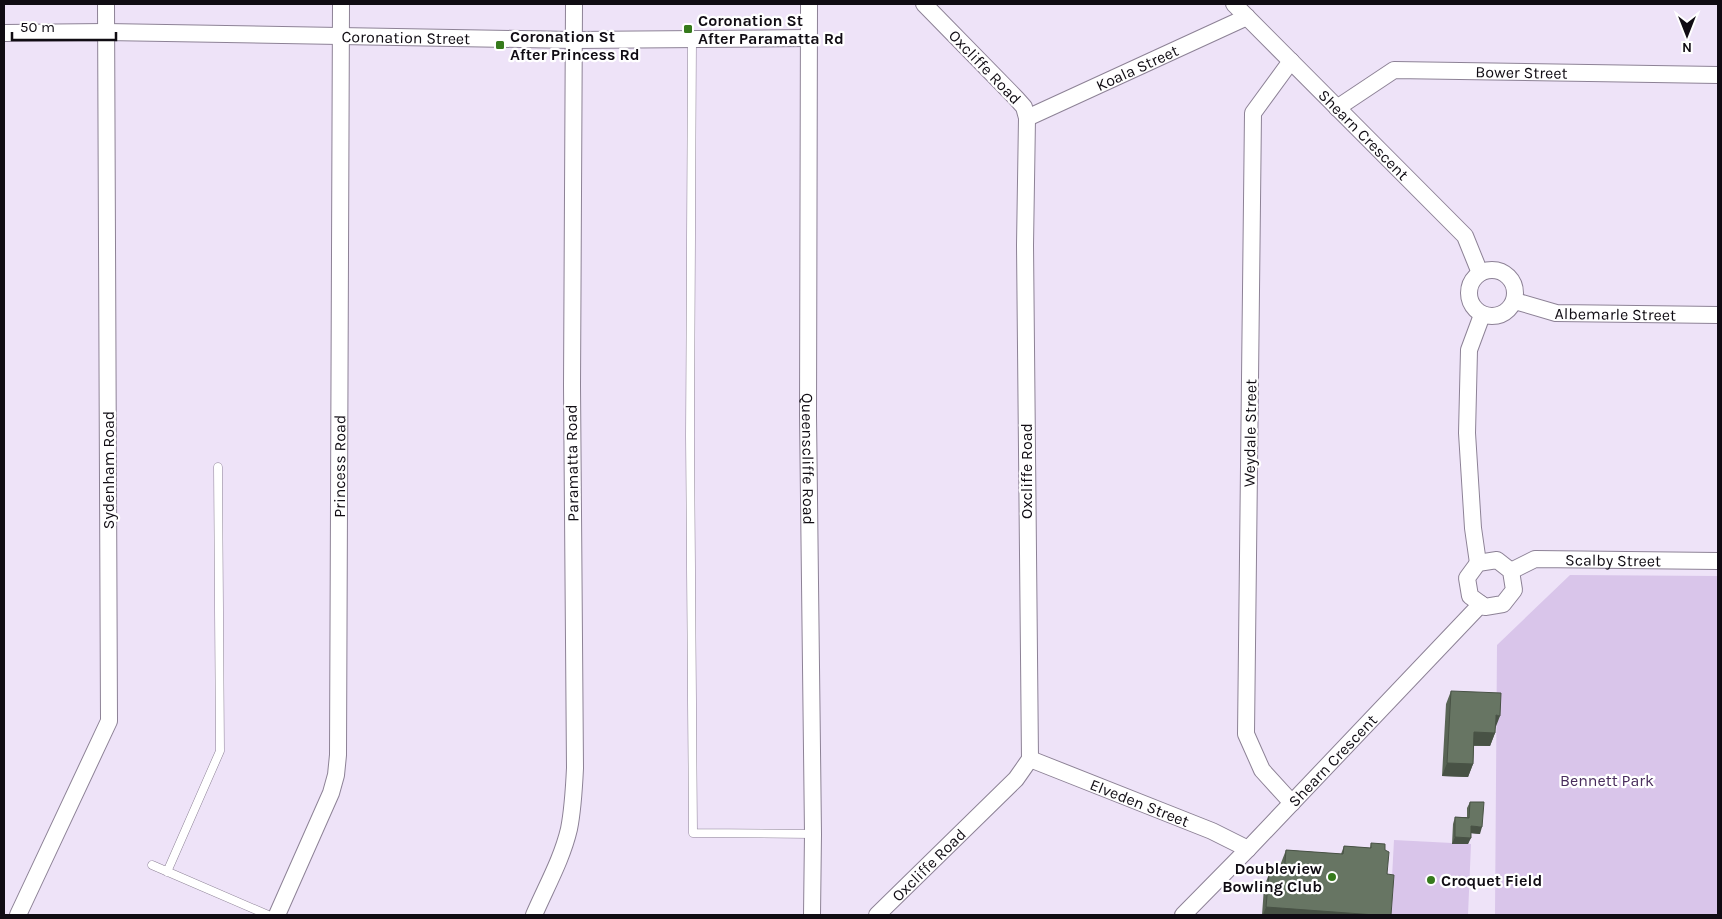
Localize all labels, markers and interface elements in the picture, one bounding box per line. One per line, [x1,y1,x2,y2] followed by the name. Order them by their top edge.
[12,10,116,42] scale bar
[1662,10,1712,60] north arrow
[698,11,844,48] place label: Coronation St After Paramatta Rd
[20,18,55,36] text: 50 m
[682,23,694,35] marker: Coronation St After Paramatta Rd
[945,26,1025,108] street label: Oxcliffe Road
[342,27,470,48] street label: Coronation Street
[510,27,640,64] place label: Coronation St After Princess Rd
[494,39,506,51] marker: Coronation St After Princess Rd
[1682,39,1692,56] text: N
[1093,40,1181,95] street label: Koala Street
[1475,62,1568,82] street label: Bower Street
[1315,85,1413,184] street label: Shearn Crescent
[1554,303,1676,324] street label: Albemarle Street
[1240,379,1260,487] street label: Weydale Street
[798,393,819,525] street label: Queenscliffe Road
[561,404,583,522] street label: Paramatta Road
[99,411,118,529] street label: Sydenham Road
[329,415,349,518] street label: Princess Road
[1017,423,1036,519] street label: Oxcliffe Road
[1565,550,1661,570] street label: Scalby Street
[1284,710,1381,810] street label: Shearn Crescent
[1560,771,1654,790] park label: Bennett Park
[1087,774,1192,831] street label: Elveden Street
[888,824,969,905] street label: Oxcliffe Road
[1222,859,1322,896] place label: Doubleview Bowling Club
[1326,871,1338,883] marker: Doubleview Bowling Club
[1441,871,1542,890] place label: Croquet Field
[1425,874,1437,886] marker: Croquet Field

